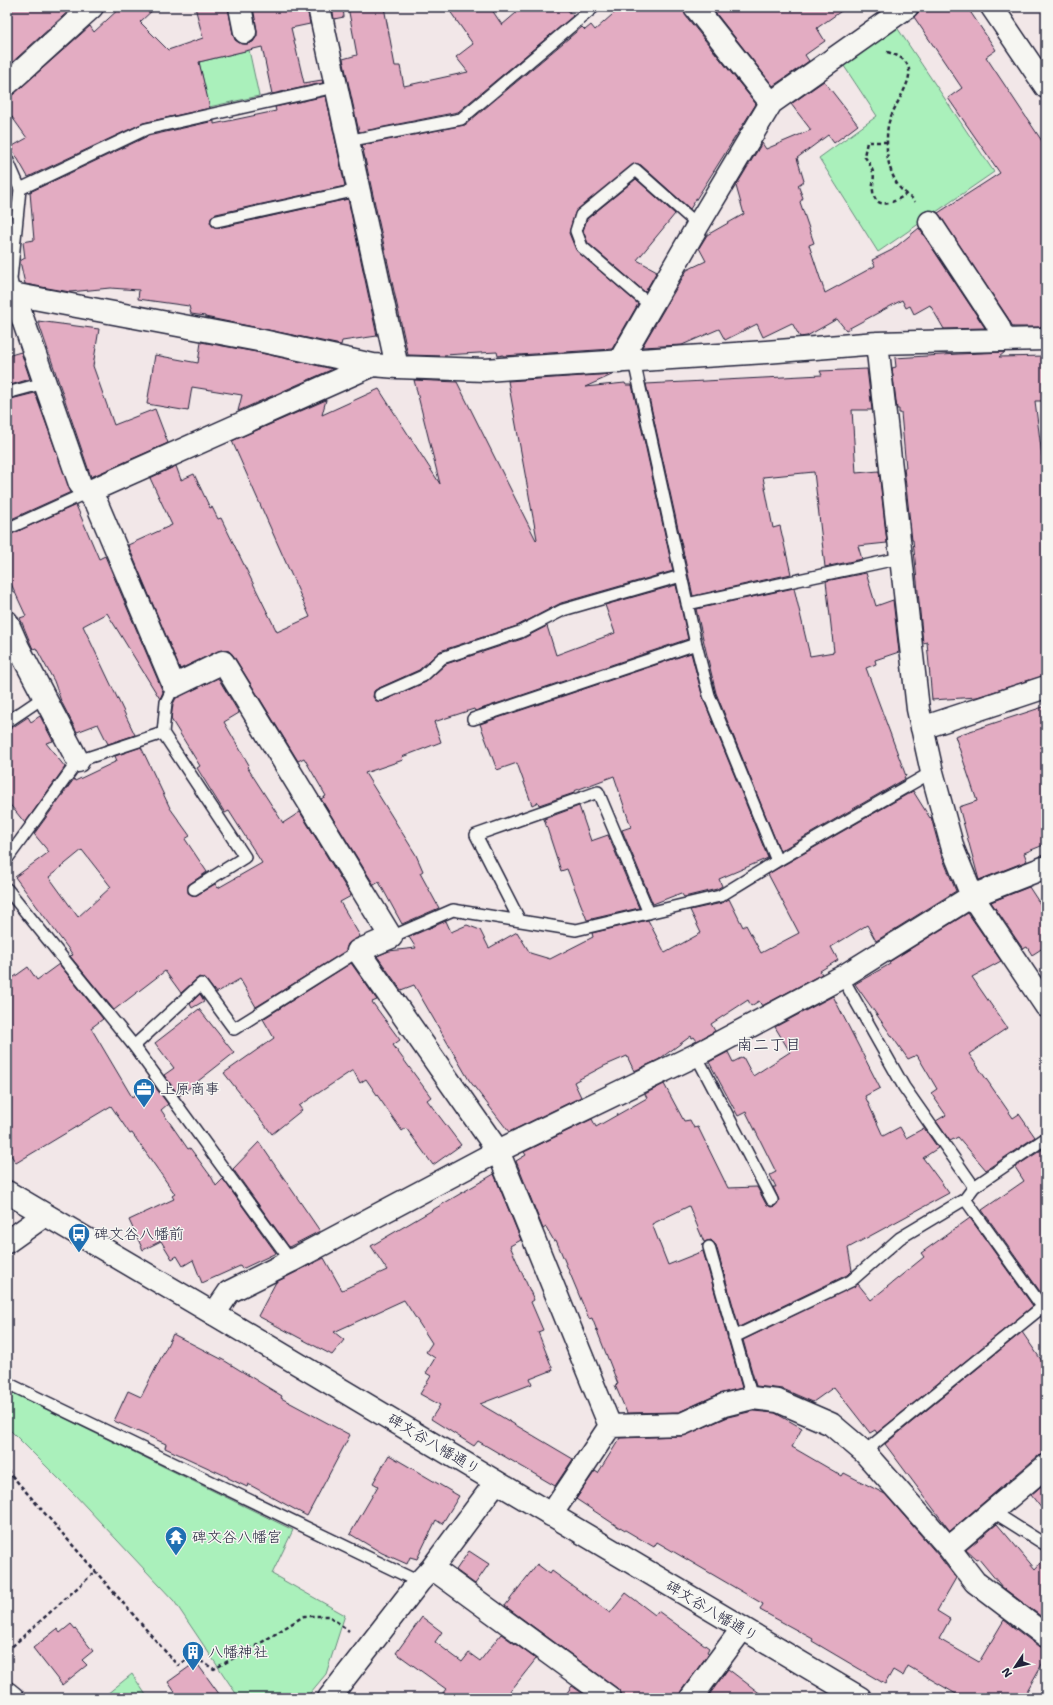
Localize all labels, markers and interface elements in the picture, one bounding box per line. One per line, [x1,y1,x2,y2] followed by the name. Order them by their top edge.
[737,1034,801,1055] district label: 南二丁目
[131,1076,157,1109] office icon: 上原商事
[160,1079,220,1099] place label: 上原商事
[66,1221,92,1254] bus stop icon: 碑文谷八幡前
[94,1224,184,1244] place label: 碑文谷八幡前
[384,1408,484,1480] street label: 碑文谷八幡通り
[163,1524,189,1557] temple icon: 碑文谷八幡宮
[192,1527,282,1547] place label: 碑文谷八幡宮
[662,1575,762,1647] street label: 碑文谷八幡通り
[180,1639,206,1672] building icon: 八幡神社
[208,1642,268,1662] place label: 八幡神社
[995,1647,1035,1687] north arrow
[998,1664,1016,1680] text: N

